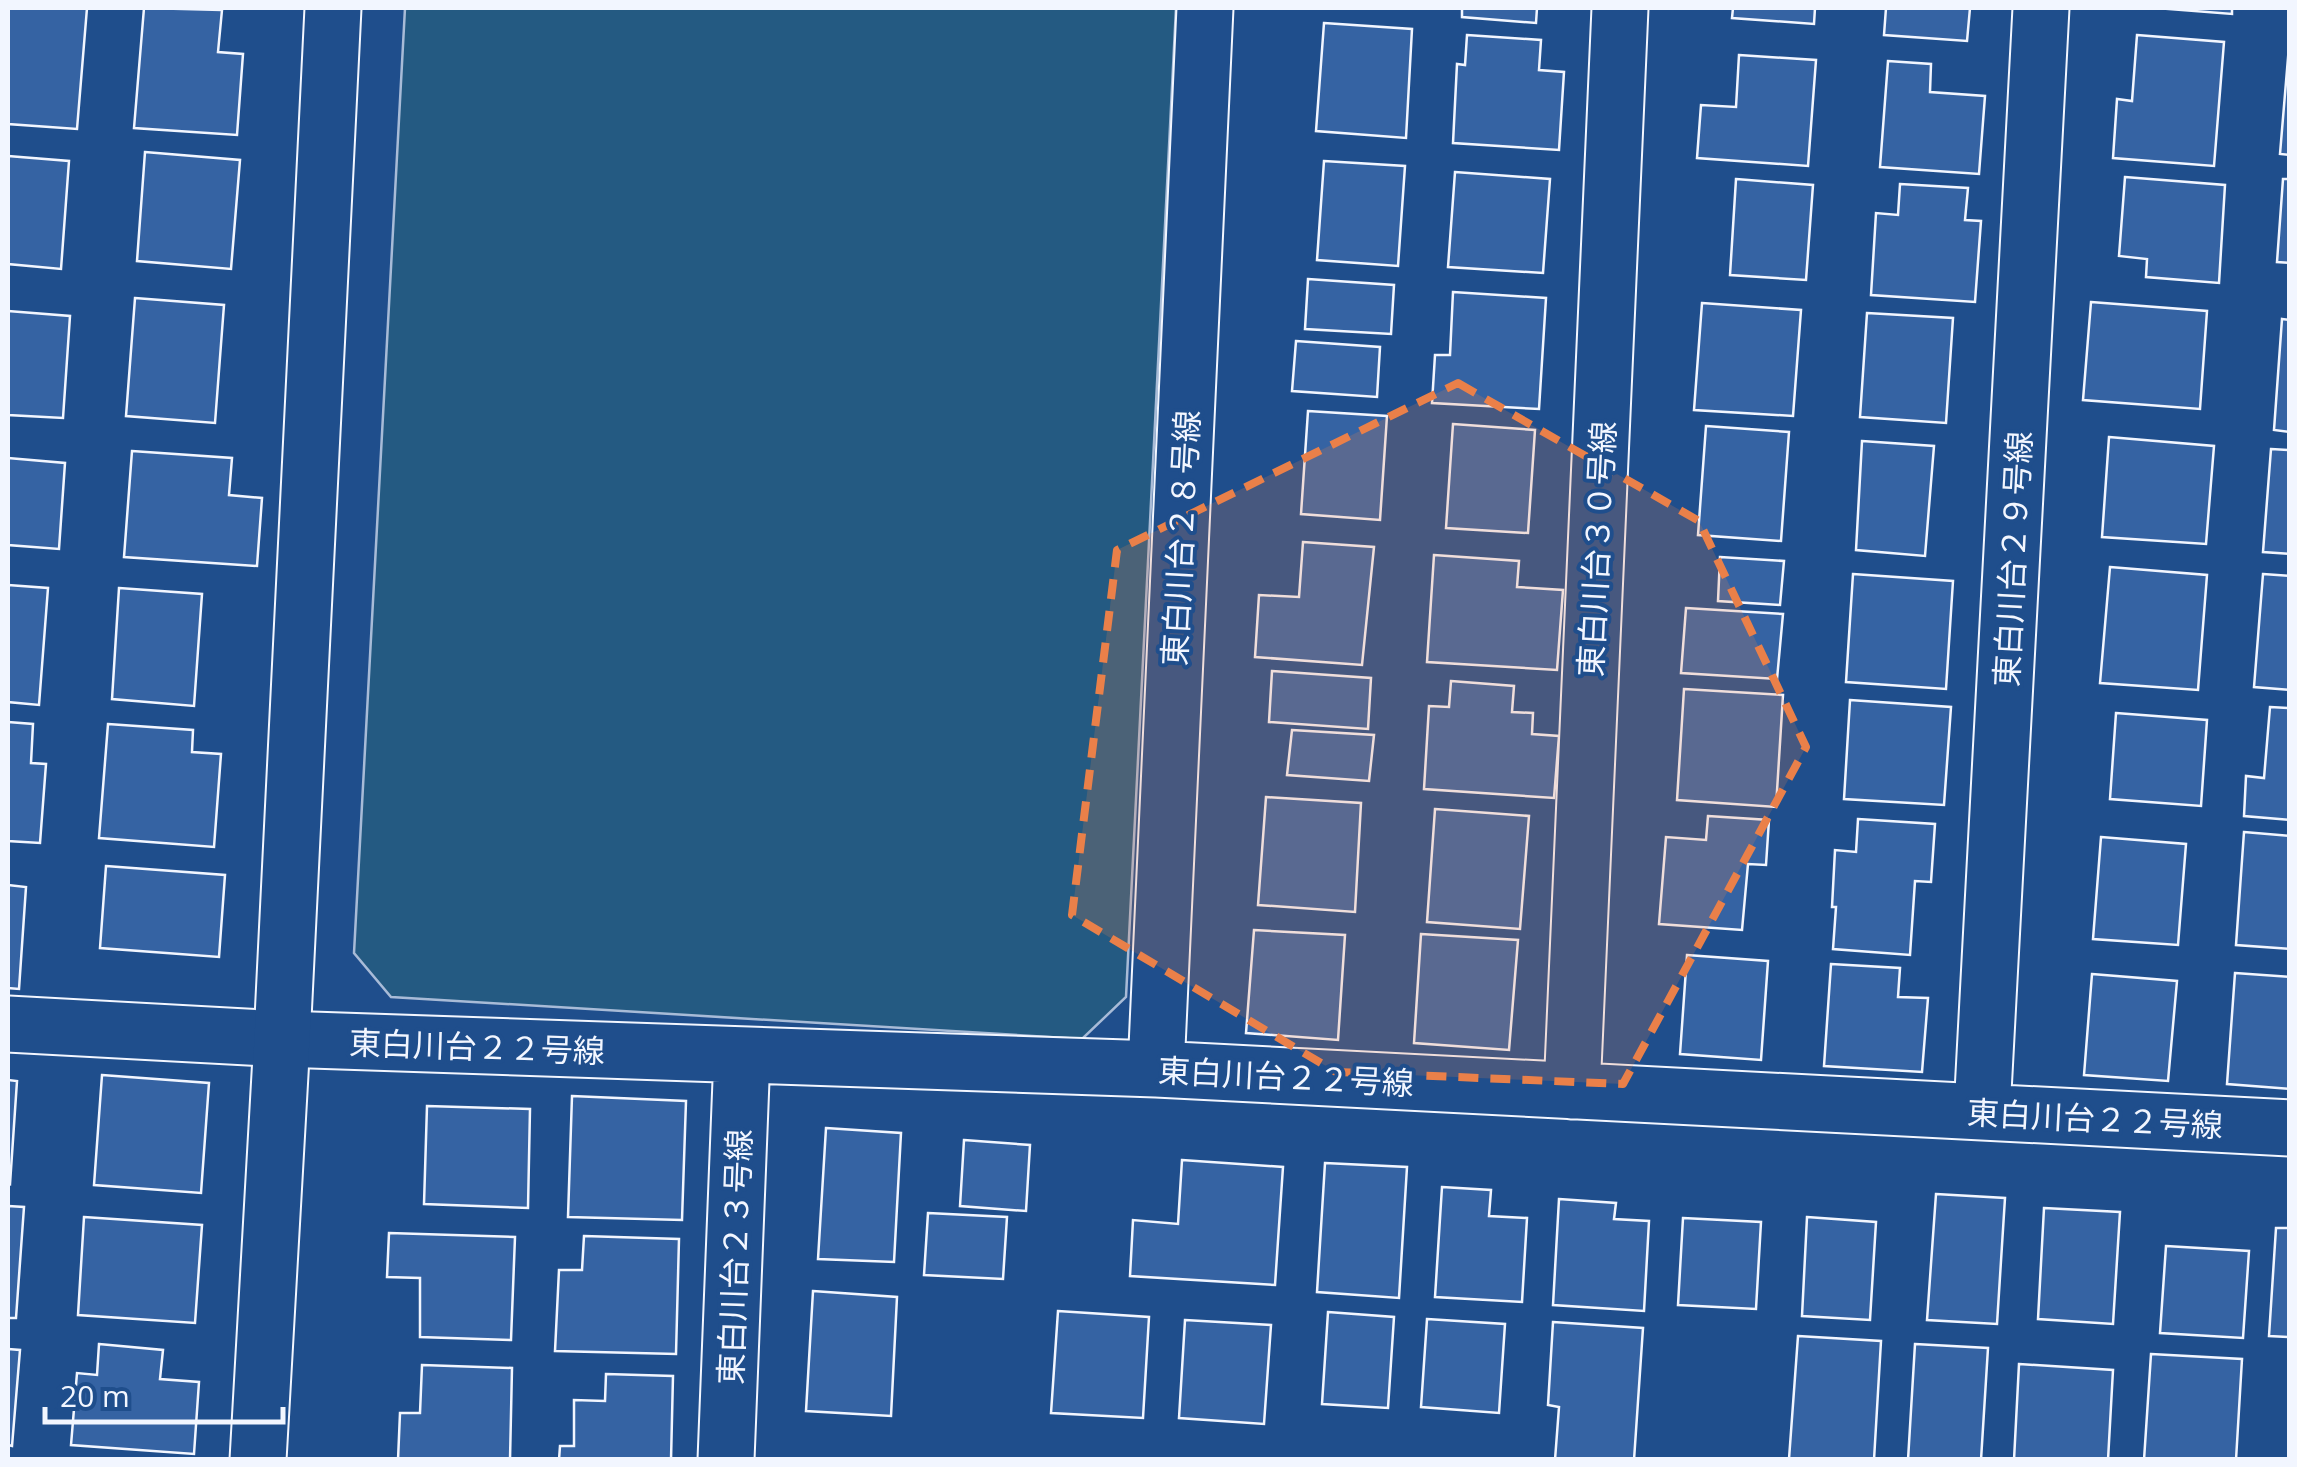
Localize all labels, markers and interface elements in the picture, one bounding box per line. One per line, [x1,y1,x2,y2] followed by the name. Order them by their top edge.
[1152,409,1208,667] street label: 東白川台２８号線
[1568,420,1624,678] street label: 東白川台３０号線
[1984,430,2040,688] street label: 東白川台２９号線
[348,1020,606,1072] street label: 東白川台２２号線
[1157,1048,1415,1104] street label: 東白川台２２号線
[1966,1090,2224,1146] street label: 東白川台２２号線
[708,1128,760,1386] street label: 東白川台２３号線
[45,1362,282,1424] scale bar
[60,1375,130,1416] text: 20 m

